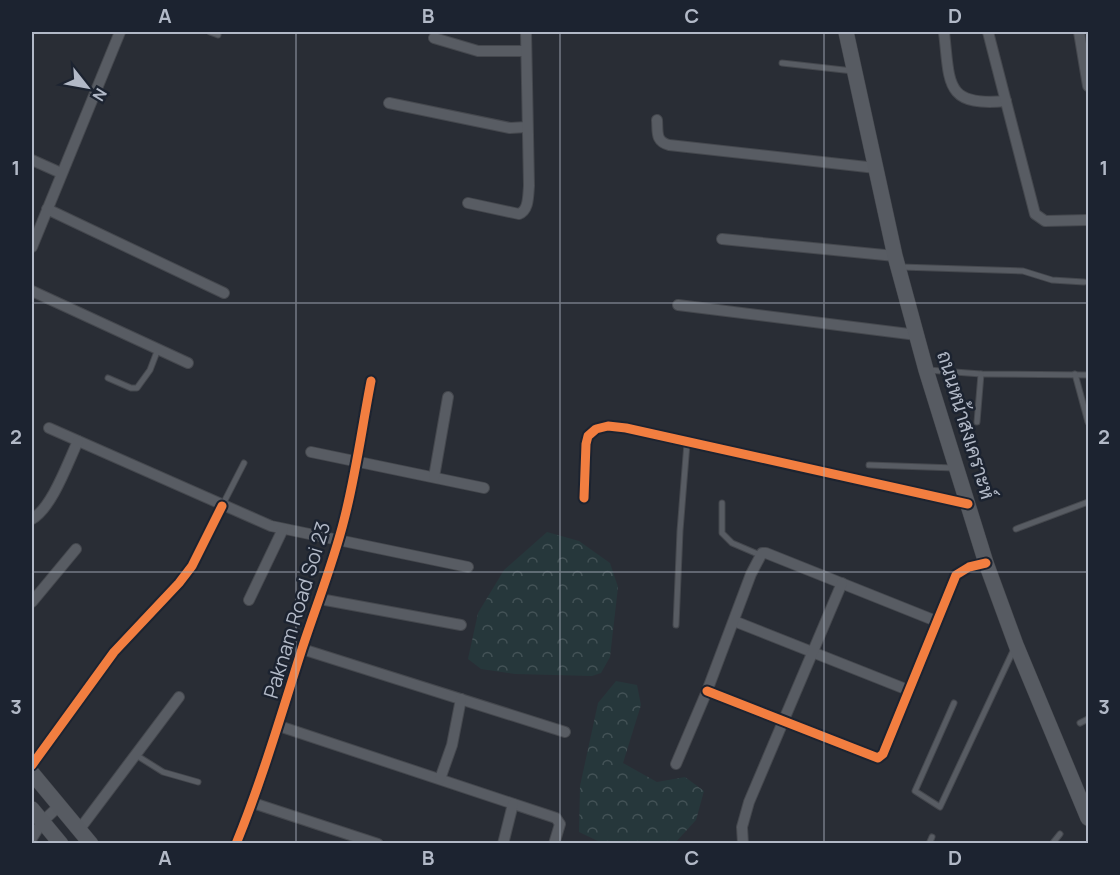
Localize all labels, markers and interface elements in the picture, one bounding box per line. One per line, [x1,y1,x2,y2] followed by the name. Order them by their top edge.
[158,2,172,29] text: A
[422,2,435,29] text: B
[685,2,699,29] text: C
[948,2,962,29] text: D
[57,57,117,117] north arrow
[87,84,112,105] text: N
[12,154,20,181] text: 1
[1100,154,1108,181] text: 1
[931,347,1002,502] street label: ถนนหน้าสงเคราะห์
[10,423,22,450] text: 2
[1098,423,1110,450] text: 2
[257,518,336,701] street label: Paknam Road Soi 23
[10,693,22,720] text: 3
[1098,693,1110,720] text: 3
[158,844,172,871] text: A
[422,844,435,871] text: B
[685,844,699,871] text: C
[948,844,962,871] text: D

